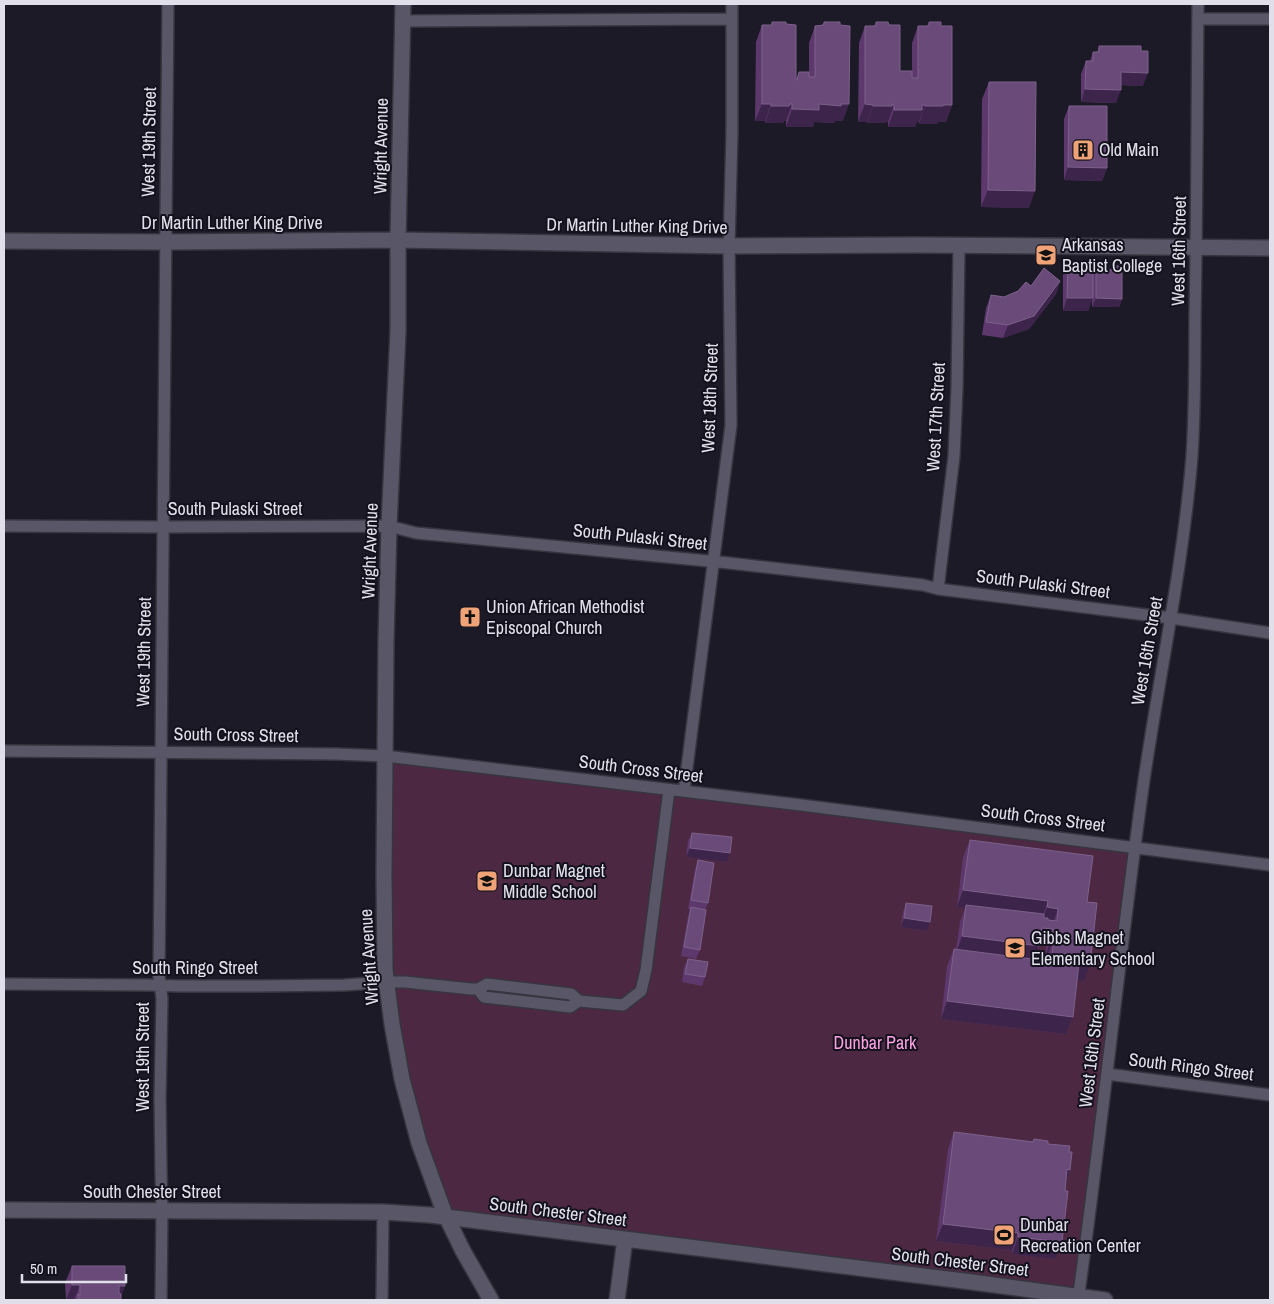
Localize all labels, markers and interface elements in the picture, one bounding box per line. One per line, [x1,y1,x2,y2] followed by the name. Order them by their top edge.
[135,87,162,197] street label: West 19th Street
[367,98,394,194] street label: Wright Avenue
[1099,137,1159,162] place label: Old Main
[1071,138,1095,162] building icon: Old Main
[1165,196,1192,306] street label: West 16th Street
[141,210,323,235] street label: Dr Martin Luther King Drive
[546,211,728,240] street label: Dr Martin Luther King Drive
[1061,232,1162,278] place label: Arkansas Baptist College
[1034,243,1058,267] school or university icon: Arkansas Baptist College
[695,343,724,453] street label: West 18th Street
[920,362,951,472] street label: West 17th Street
[168,496,302,521] street label: South Pulaski Street
[355,502,384,600] street label: Wright Avenue
[572,517,708,556] street label: South Pulaski Street
[975,563,1111,604] street label: South Pulaski Street
[486,594,644,640] place label: Union African Methodist Episcopal Church
[1125,595,1168,707] street label: West 16th Street
[130,597,157,707] street label: West 19th Street
[458,605,482,629] church icon: Union African Methodist Episcopal Church
[173,721,299,748] street label: South Cross Street
[578,748,704,789] street label: South Cross Street
[980,797,1106,838] street label: South Cross Street
[503,858,605,904] place label: Dunbar Magnet Middle School
[475,869,499,893] school or university icon: Dunbar Magnet Middle School
[353,908,384,1006] street label: Wright Avenue
[1031,925,1155,971] place label: Gibbs Magnet Elementary School
[1003,936,1027,960] school or university icon: Gibbs Magnet Elementary School
[132,955,258,980] street label: South Ringo Street
[1072,997,1111,1109] street label: West 16th Street
[130,1002,155,1112] street label: West 19th Street
[834,1030,917,1055] park label: Dunbar Park
[1127,1046,1255,1087] street label: South Ringo Street
[83,1179,221,1204] street label: South Chester Street
[488,1191,628,1232] street label: South Chester Street
[1020,1212,1141,1258] place label: Dunbar Recreation Center
[992,1223,1016,1247] sports icon: Dunbar Recreation Center
[890,1241,1030,1282] street label: South Chester Street
[22,1252,126,1284] scale bar
[30,1258,57,1279] text: 50 m

